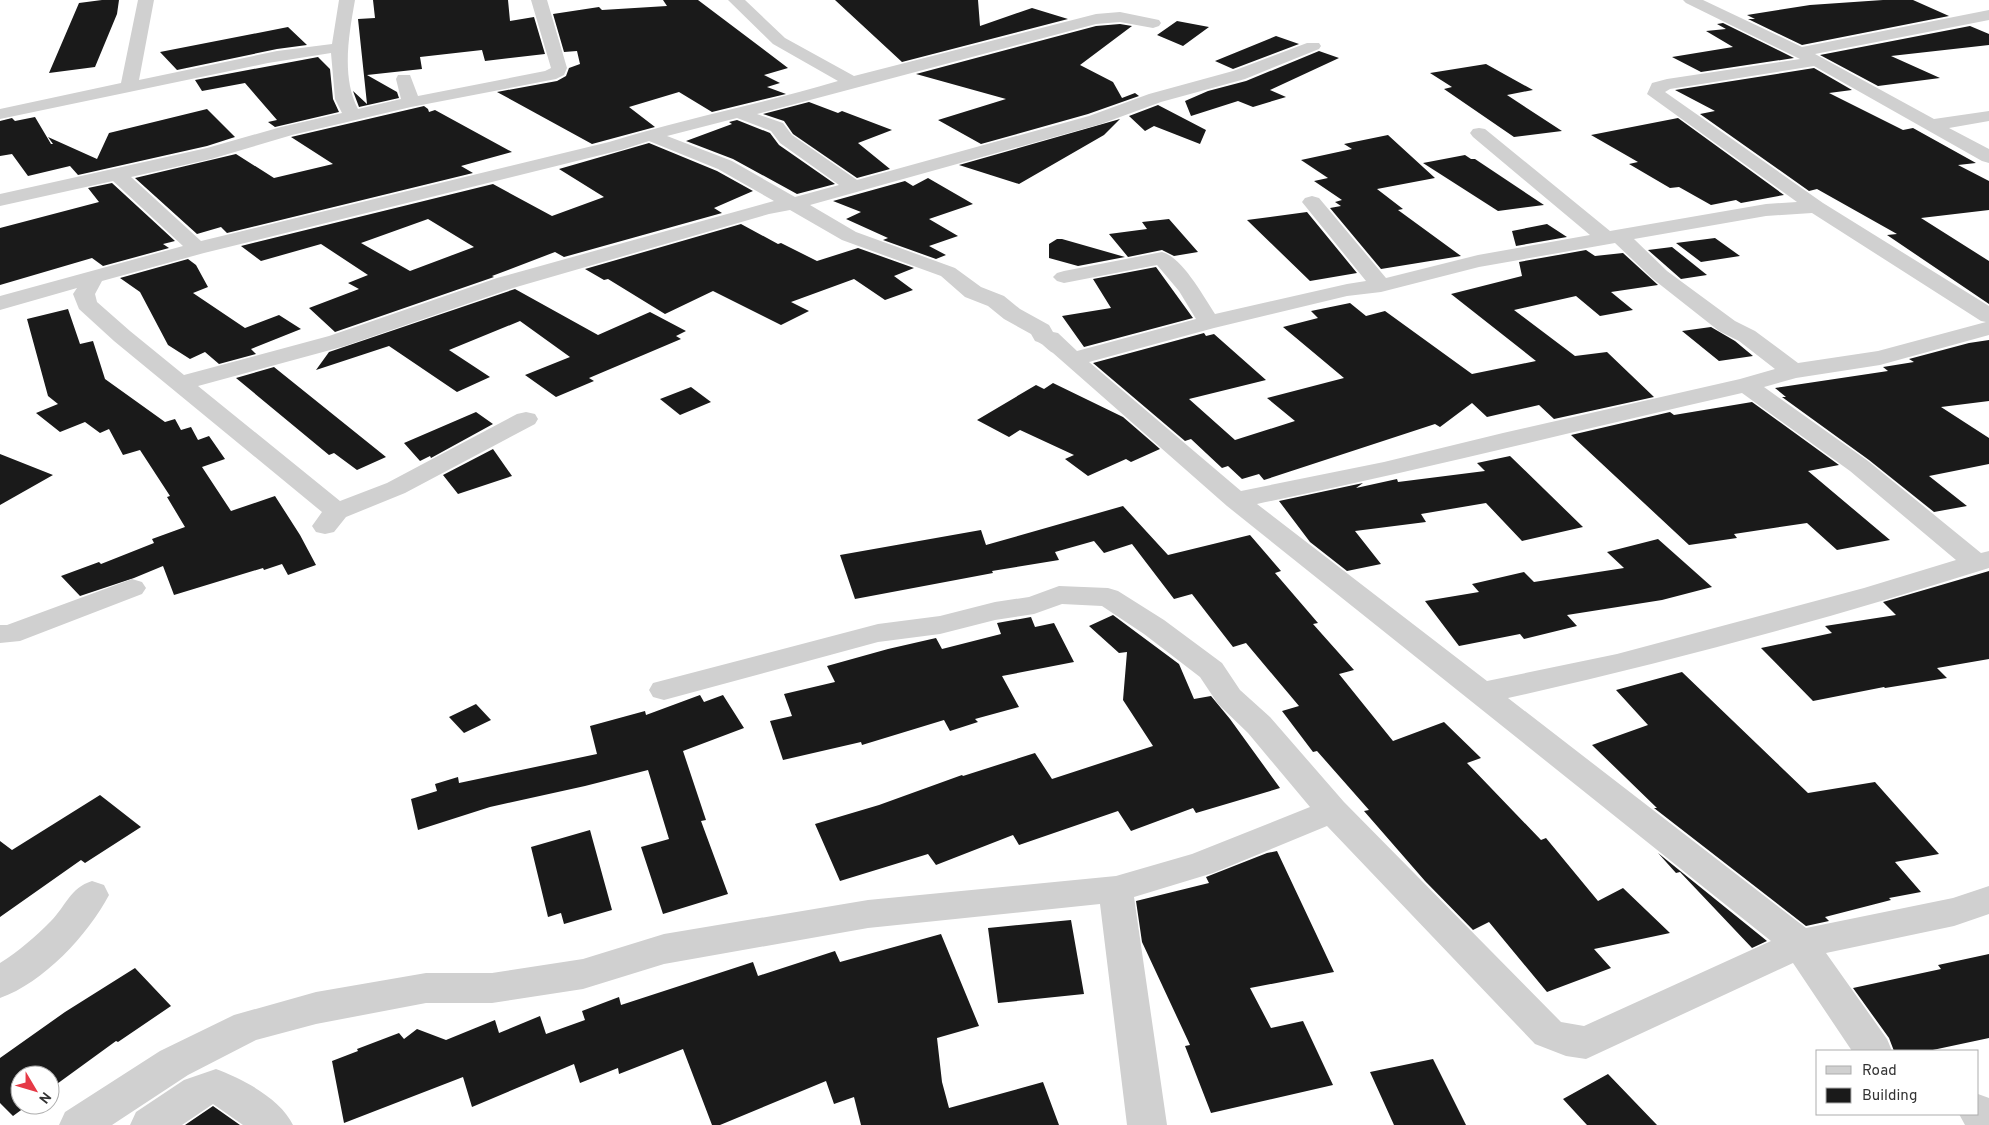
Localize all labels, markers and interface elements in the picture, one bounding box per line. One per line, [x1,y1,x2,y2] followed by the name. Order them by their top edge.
[1816,1050,1979,1115] legend
[1862,1062,1897,1081] text: Road
[10,1065,60,1115] north arrow
[1862,1087,1917,1106] text: Building
[34,1088,54,1106] text: N

